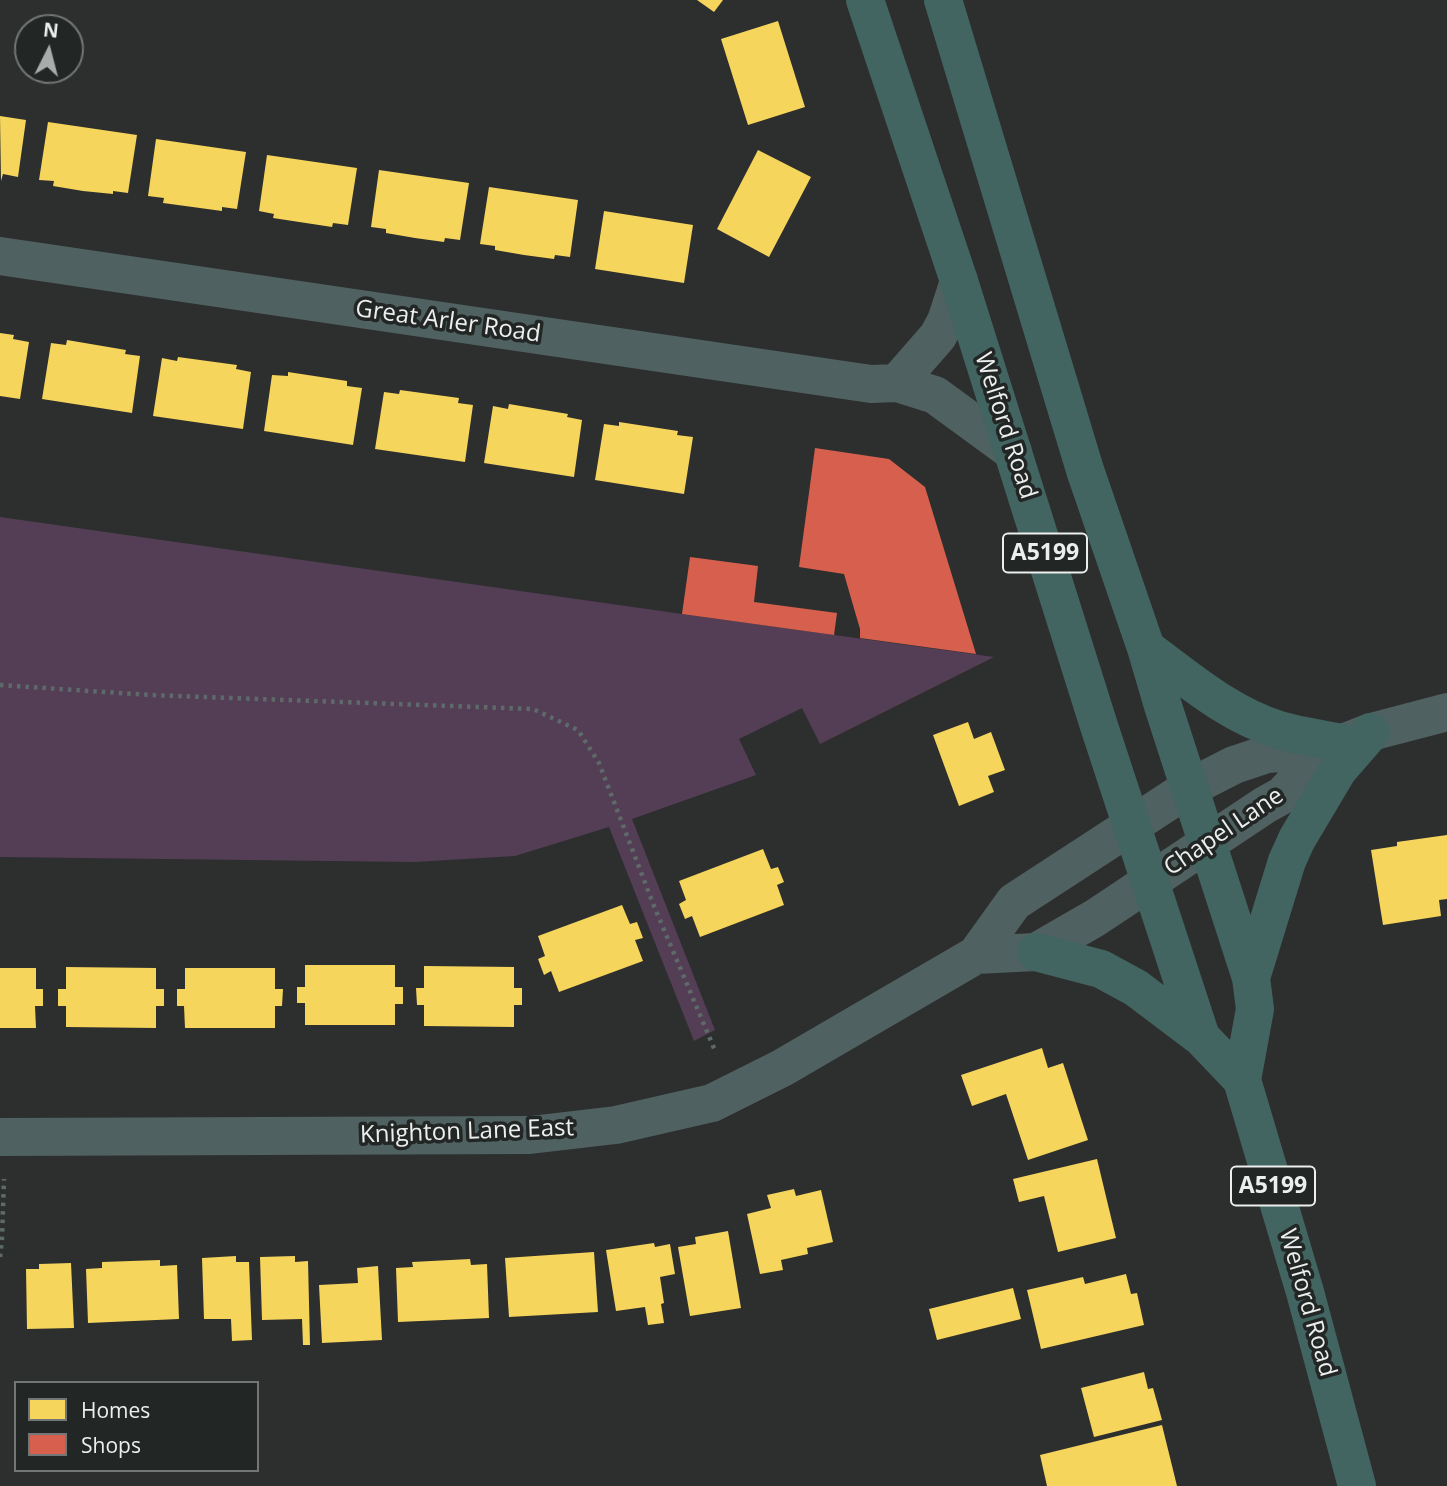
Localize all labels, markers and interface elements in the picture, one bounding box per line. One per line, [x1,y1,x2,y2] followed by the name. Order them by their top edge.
[14,14,84,84] north arrow
[42,16,60,44] text: N
[354,295,542,349] street label: Great Arler Road
[968,349,1042,503] street label: Welford Road
[1003,534,1087,572] road number: A5199
[1159,782,1289,882] street label: Chapel Lane
[360,1114,574,1150] street label: Knighton Lane East
[1231,1166,1315,1205] road number: A5199
[1272,1226,1342,1380] street label: Welford Road
[14,1381,259,1472] legend
[81,1396,150,1424] text: Homes
[81,1431,141,1459] text: Shops

